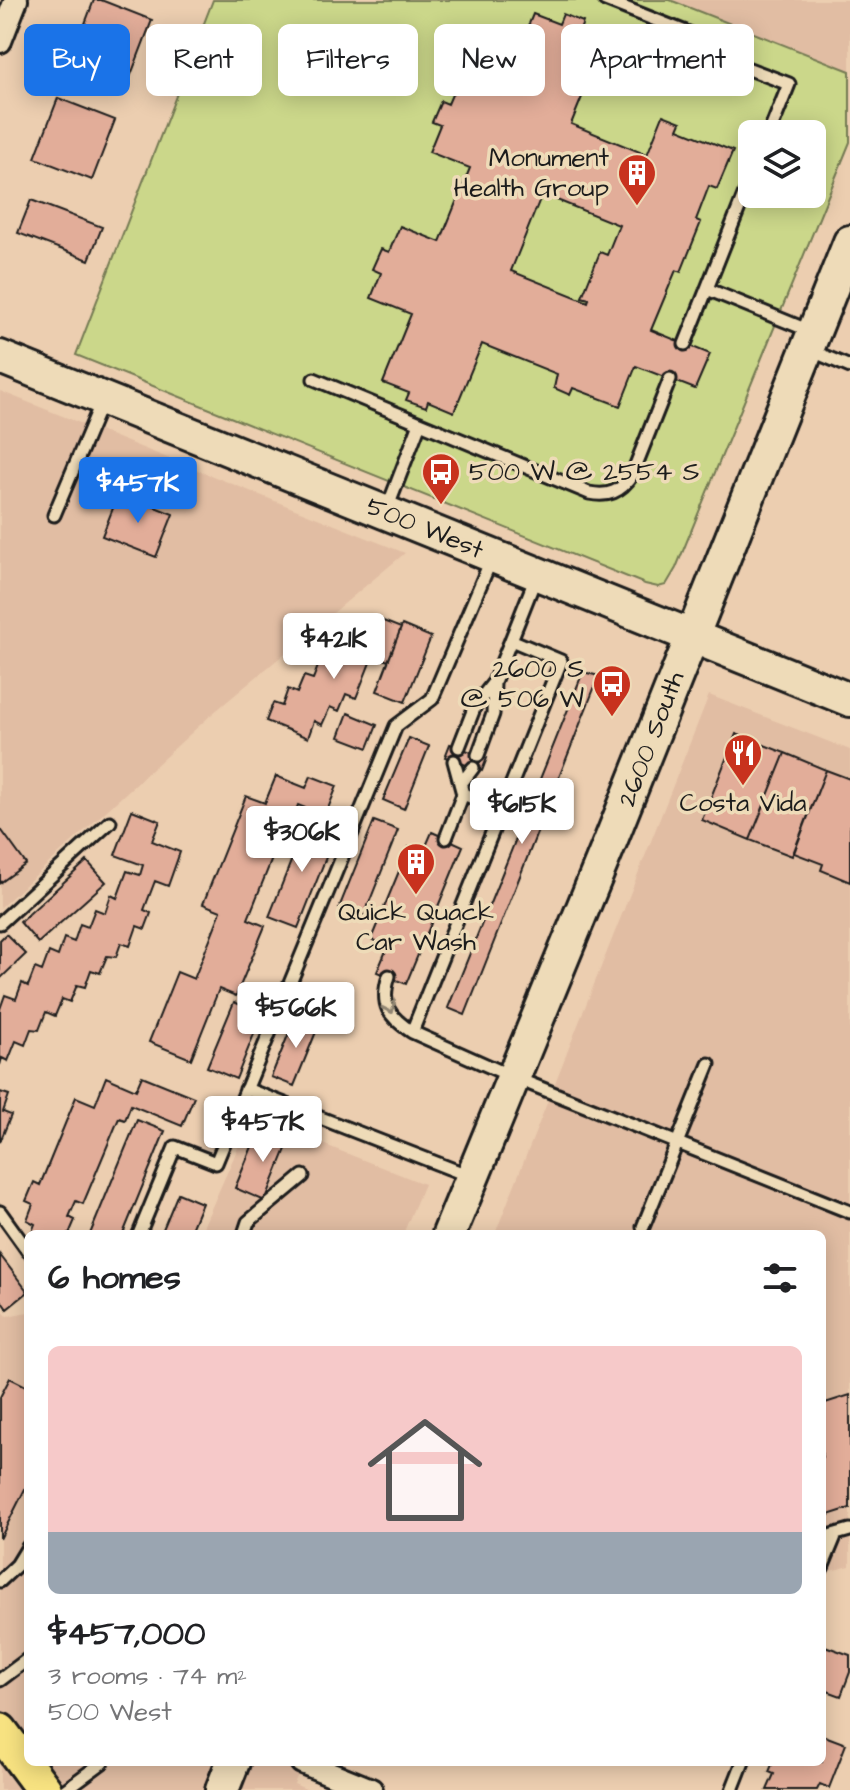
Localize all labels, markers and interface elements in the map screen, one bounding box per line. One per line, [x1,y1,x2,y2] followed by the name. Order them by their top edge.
[24,24,130,96] chip: Buy
[146,24,262,96] chip: Rent
[278,24,418,96] chip: Filters
[434,24,545,96] chip: New
[561,24,754,96] chip: Apartment
[738,120,826,208] map controls
[738,120,826,208] button: layers
[453,140,609,206] place label: Monument Health Group
[616,152,658,207] building icon: Monument Health Group
[420,451,462,506] bus stop icon: 500 W @ 2554 S
[469,454,700,490] place label: 500 W @ 2554 S
[82,457,194,525] pin: $457K
[97,465,179,501] text: $457K
[361,488,490,568] street label: 500 West
[278,613,390,681] pin: $421K
[301,621,367,657] text: $421K
[461,651,585,717] place label: 2600 S @ 506 W
[591,663,633,718] bus stop icon: 2600 S @ 506 W
[609,666,693,812] street label: 2600 South
[722,732,764,787] restaurant icon: Costa Vida
[466,778,578,846] pin: $615K
[679,785,807,821] place label: Costa Vida
[488,786,556,822] text: $615K
[246,806,358,874] pin: $306K
[264,814,340,850] text: $306K
[395,841,437,896] building icon: Quick Quack Car Wash
[338,894,494,960] place label: Quick Quack Car Wash
[240,982,352,1050] pin: $566K
[255,990,337,1026] text: $566K
[380,1000,396,1014] one-way arrow
[207,1096,319,1164] pin: $457K
[222,1104,304,1140] text: $457K
[48,1254,181,1302] text: 6 homes
[758,1256,802,1300] icon: filters
[353,1398,497,1542] icon: home
[48,1610,205,1658] text: $457,000
[48,1658,247,1694] text: 3 rooms · 74 m²
[48,1694,172,1730] text: 500 West

